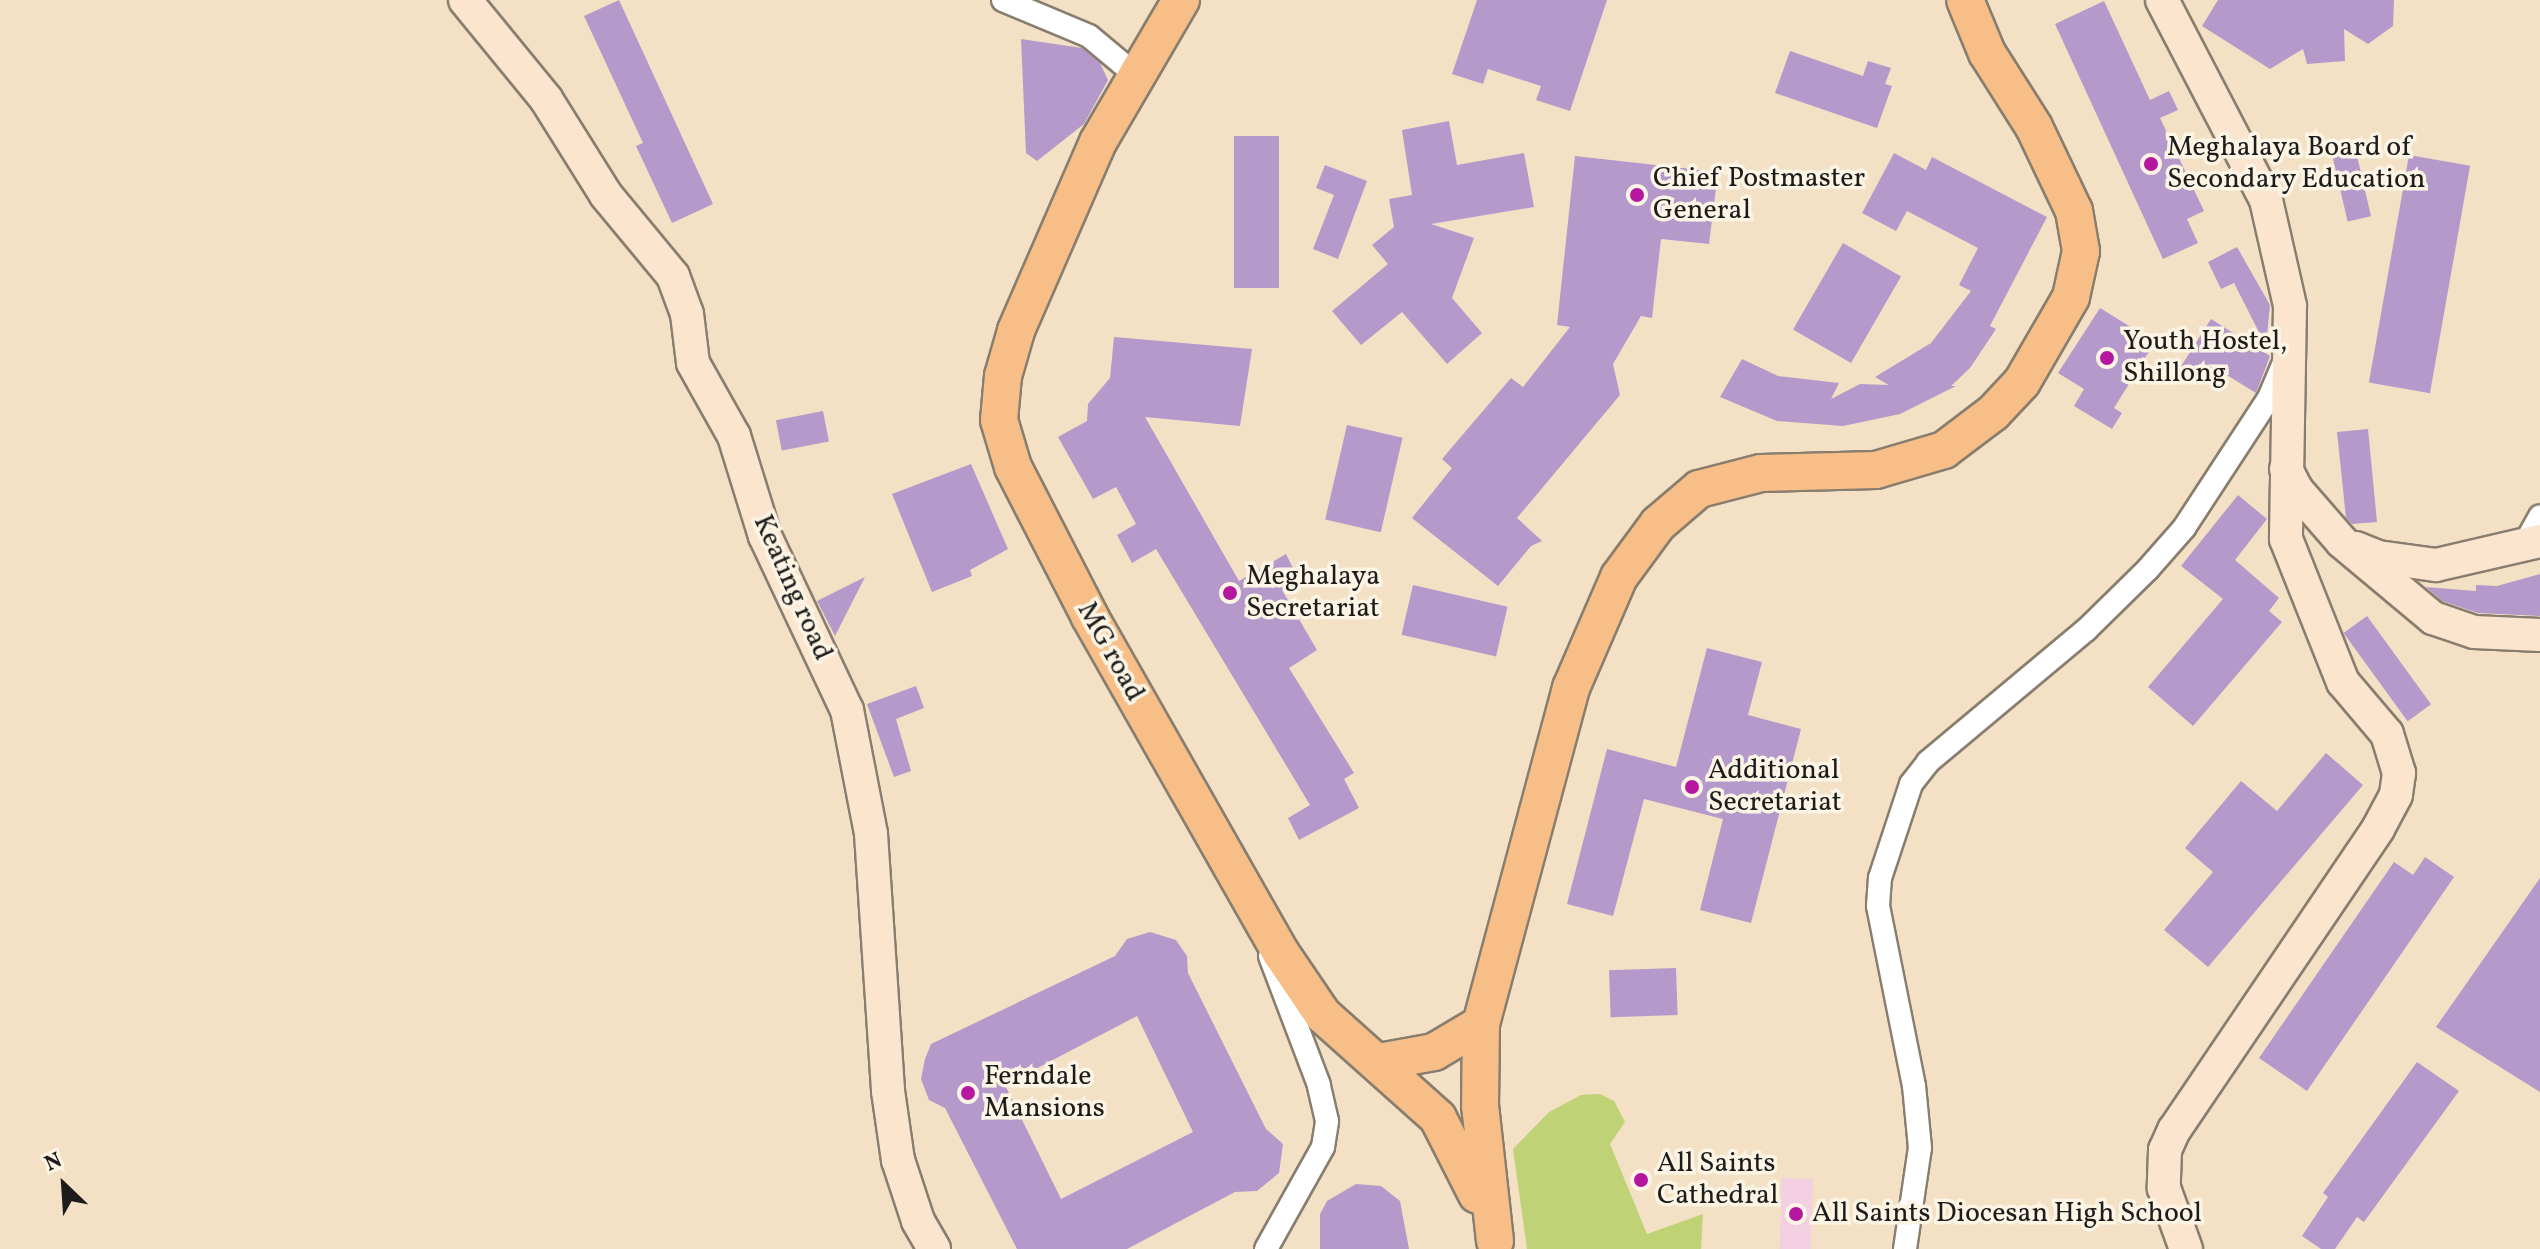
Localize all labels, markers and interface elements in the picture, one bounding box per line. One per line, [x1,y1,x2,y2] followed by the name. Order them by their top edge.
[2167,131,2426,197] place label: Meghalaya Board of Secondary Education
[2142,155,2160,173] marker: Meghalaya Board of Secondary Education
[1653,162,1863,228] place label: Chief Postmaster General
[1628,186,1646,204] marker: Chief Postmaster General
[2123,325,2287,391] place label: Youth Hostel, Shillong
[2098,349,2116,367] marker: Youth Hostel, Shillong
[745,510,839,666] street label: Keating road
[1246,560,1380,626] place label: Meghalaya Secretariat
[1221,584,1239,602] marker: Meghalaya Secretariat
[1069,596,1151,708] street label: MG road
[1708,754,1842,820] place label: Additional Secretariat
[1683,778,1701,796] marker: Additional Secretariat
[984,1060,1105,1126] place label: Ferndale Mansions
[959,1084,977,1102] marker: Ferndale Mansions
[24,1145,104,1225] north arrow
[40,1145,67,1180] text: N
[1657,1147,1778,1213] place label: All Saints Cathedral
[1632,1171,1650,1189] marker: All Saints Cathedral
[1812,1197,2202,1231] place label: All Saints Diocesan High School
[1787,1205,1805,1223] marker: All Saints Diocesan High School

